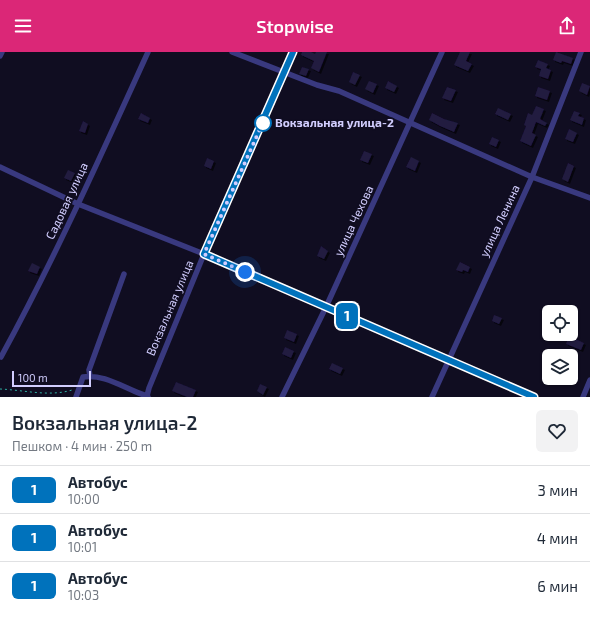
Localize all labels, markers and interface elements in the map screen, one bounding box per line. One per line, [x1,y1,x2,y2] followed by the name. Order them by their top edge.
[12,15,34,37] icon: menu
[256,15,334,37] text: Stopwise
[556,15,578,37] icon: share
[254,114,272,132] marker: Вокзальная улица-2
[275,115,394,129] place label: Вокзальная улица-2
[42,160,91,242] street label: Садовая улица
[476,182,523,259] street label: улица Ленина
[331,183,376,259] street label: улица Чехова
[143,258,196,358] street label: Вокзальная улица
[235,262,255,282] your location
[334,303,360,329] line badge: 1
[542,305,578,385] map controls
[542,305,578,341] button: locate
[344,307,350,324] text: 1
[542,349,578,385] button: layers
[12,369,91,388] scale bar
[18,371,48,384] text: 100 m
[536,410,578,452] button: heart
[12,411,197,434] text: Вокзальная улица-2
[12,438,152,454] text: Пешком · 4 мин · 250 m
[68,473,128,491] text: Автобус
[31,481,37,498] text: 1
[538,481,578,499] text: 3 мин
[68,491,100,507] text: 10:00
[68,521,128,539] text: Автобус
[31,529,37,546] text: 1
[537,529,578,547] text: 4 мин
[68,539,97,555] text: 10:01
[68,569,128,587] text: Автобус
[31,577,37,594] text: 1
[537,577,578,595] text: 6 мин
[68,587,99,603] text: 10:03

